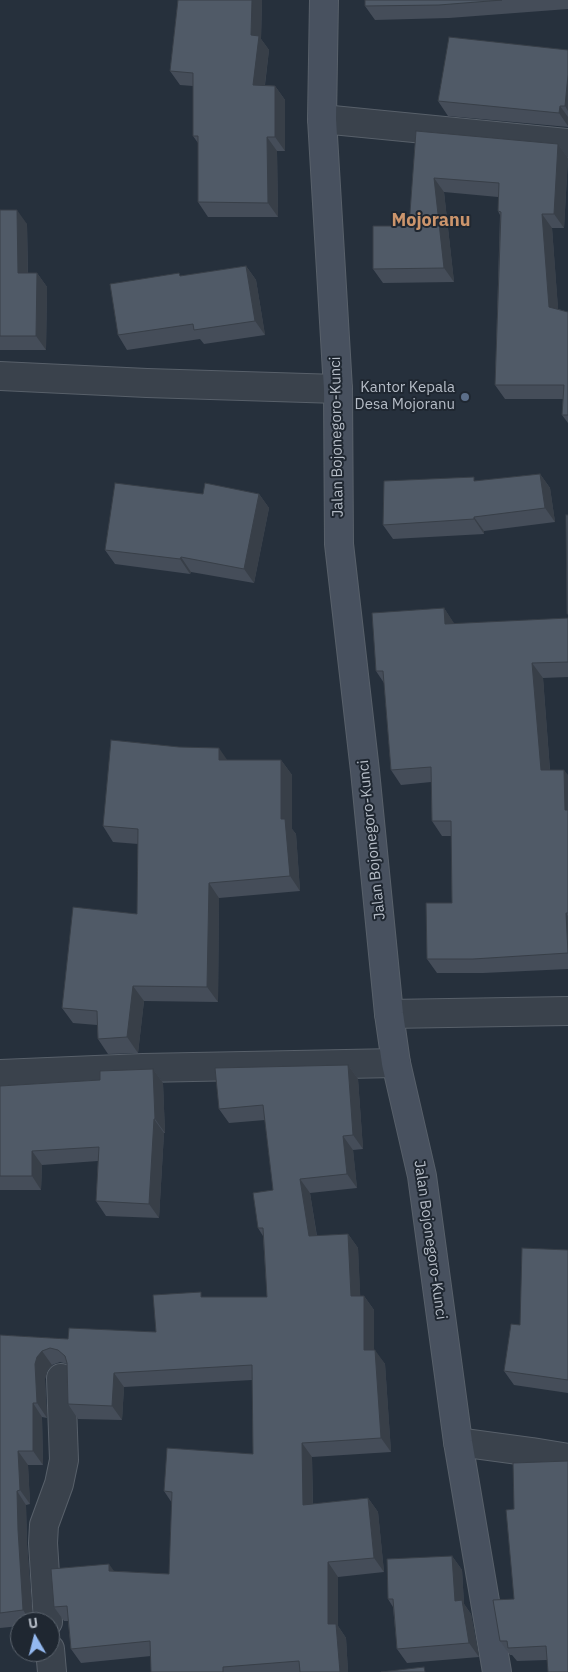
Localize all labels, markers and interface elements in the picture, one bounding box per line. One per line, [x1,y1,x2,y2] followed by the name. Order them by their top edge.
[392,210,470,232] district label: Mojoranu
[327,356,347,518] street label: Jalan Bojonegoro-Kunci
[355,379,455,414] place label: Kantor Kepala Desa Mojoranu
[459,391,471,403] marker: Kantor Kepala Desa Mojoranu
[355,759,389,921] street label: Jalan Bojonegoro-Kunci
[410,1159,450,1321] street label: Jalan Bojonegoro-Kunci
[10,1612,60,1662] north arrow
[27,1614,39,1633] text: U

